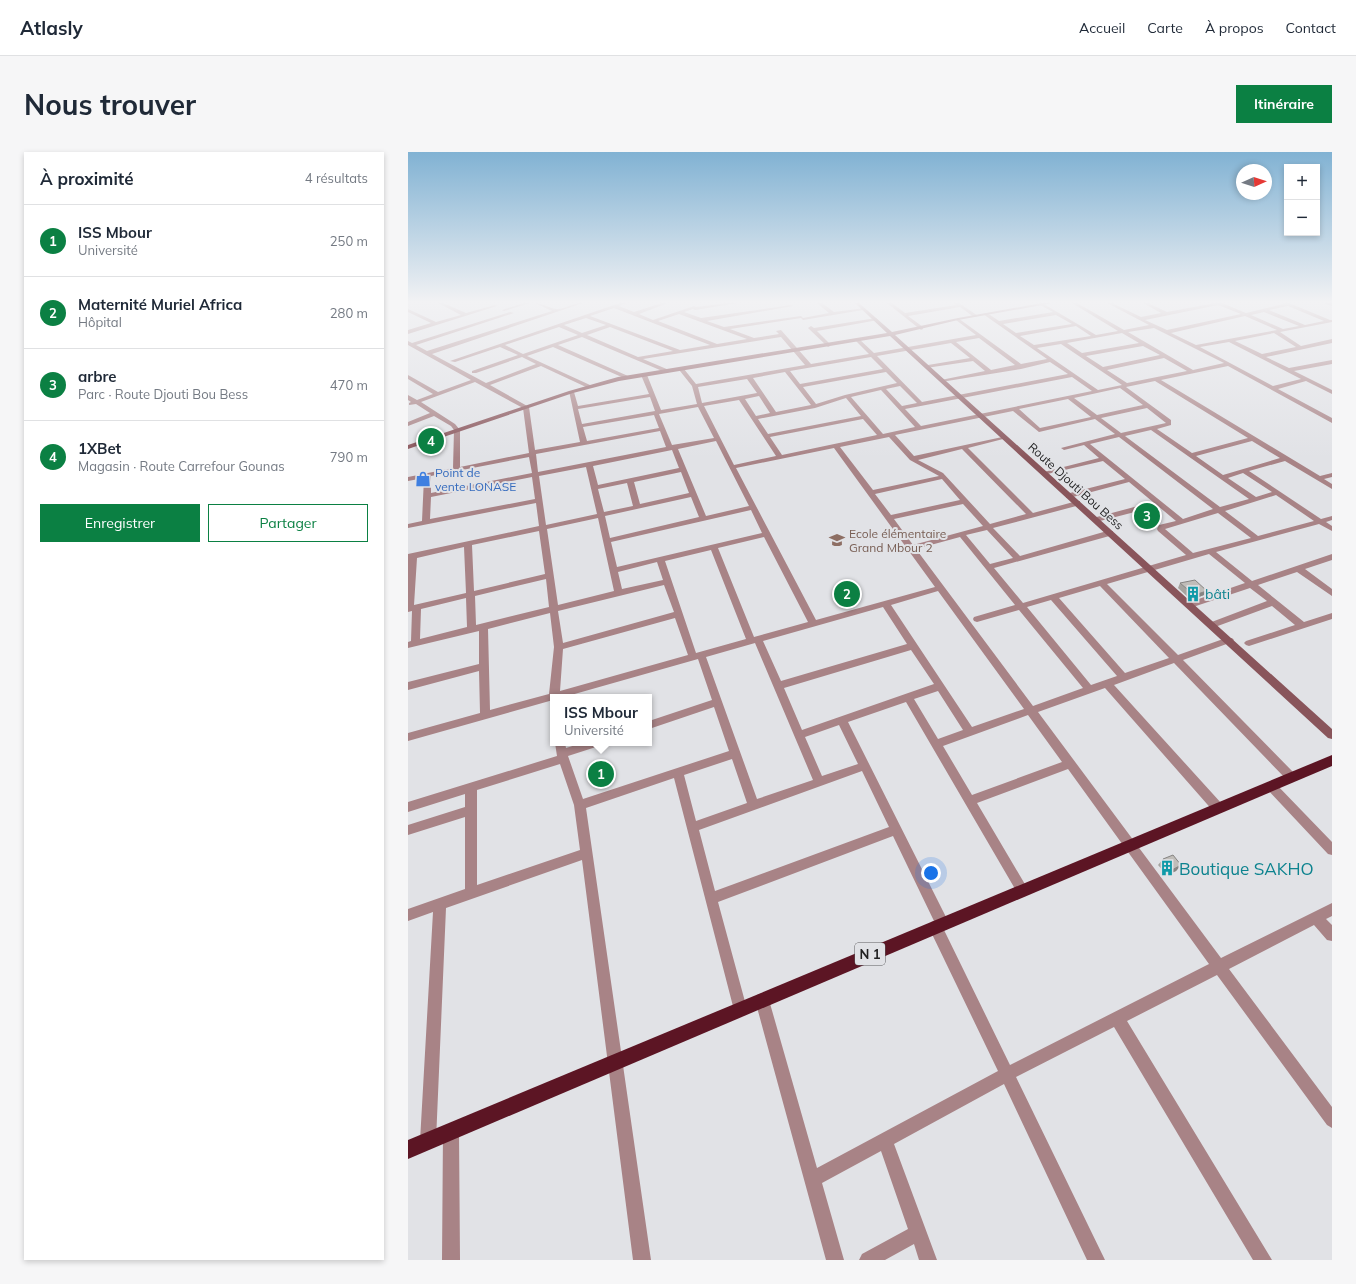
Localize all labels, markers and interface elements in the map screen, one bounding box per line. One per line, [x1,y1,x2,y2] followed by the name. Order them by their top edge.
[20,16,83,40] text: Atlasly
[1079,19,1125,37] text: Accueil
[1147,19,1183,37] text: Carte
[1205,19,1264,37] text: À propos
[1286,19,1336,37] text: Contact
[1236,85,1332,123] button: Itinéraire
[24,87,196,122] text: Nous trouver
[1236,164,1272,200] north arrow
[1284,164,1320,236] map controls
[1284,164,1320,200] button: +
[40,168,134,189] text: À proximité
[305,170,368,186] text: 4 résultats
[1284,200,1320,236] button: −
[78,223,152,242] text: ISS Mbour
[49,233,57,249] text: 1
[330,233,368,249] text: 250 m
[78,242,138,258] text: Université
[78,295,242,314] text: Maternité Muriel Africa
[49,305,57,321] text: 2
[330,305,368,321] text: 280 m
[78,314,122,330] text: Hôpital
[78,367,117,386] text: arbre
[49,377,57,393] text: 3
[330,377,368,393] text: 470 m
[78,386,248,402] text: Parc · Route Djouti Bou Bess
[418,426,444,456] pin: 4
[78,439,121,458] text: 1XBet
[1025,439,1127,533] street label: Route Djouti Bou Bess
[49,449,57,465] text: 4
[330,449,368,465] text: 790 m
[78,458,285,474] text: Magasin · Route Carrefour Gounas
[435,465,516,494] place label: Point de vente LONASE
[414,470,432,488] shop icon: Point de vente LONASE
[1134,501,1160,531] pin: 3
[40,504,200,542] button: Enregistrer
[208,504,368,542] button: Partager
[849,526,946,555] place label: Ecole élémentaire Grand Mbour 2
[828,531,846,549] school or university icon: Ecole élémentaire Grand Mbour 2
[834,579,860,609] pin: 2
[1184,585,1202,603] building icon: bâti
[1205,585,1230,603] place label: bâti
[550,694,652,746] popup
[564,703,638,722] text: ISS Mbour
[564,722,624,738] text: Université
[588,759,614,789] pin: 1
[1179,858,1314,879] place label: Boutique SAKHO
[1158,859,1176,877] building icon: Boutique SAKHO
[921,863,941,883] your location
[855,943,885,965] road number: N 1

